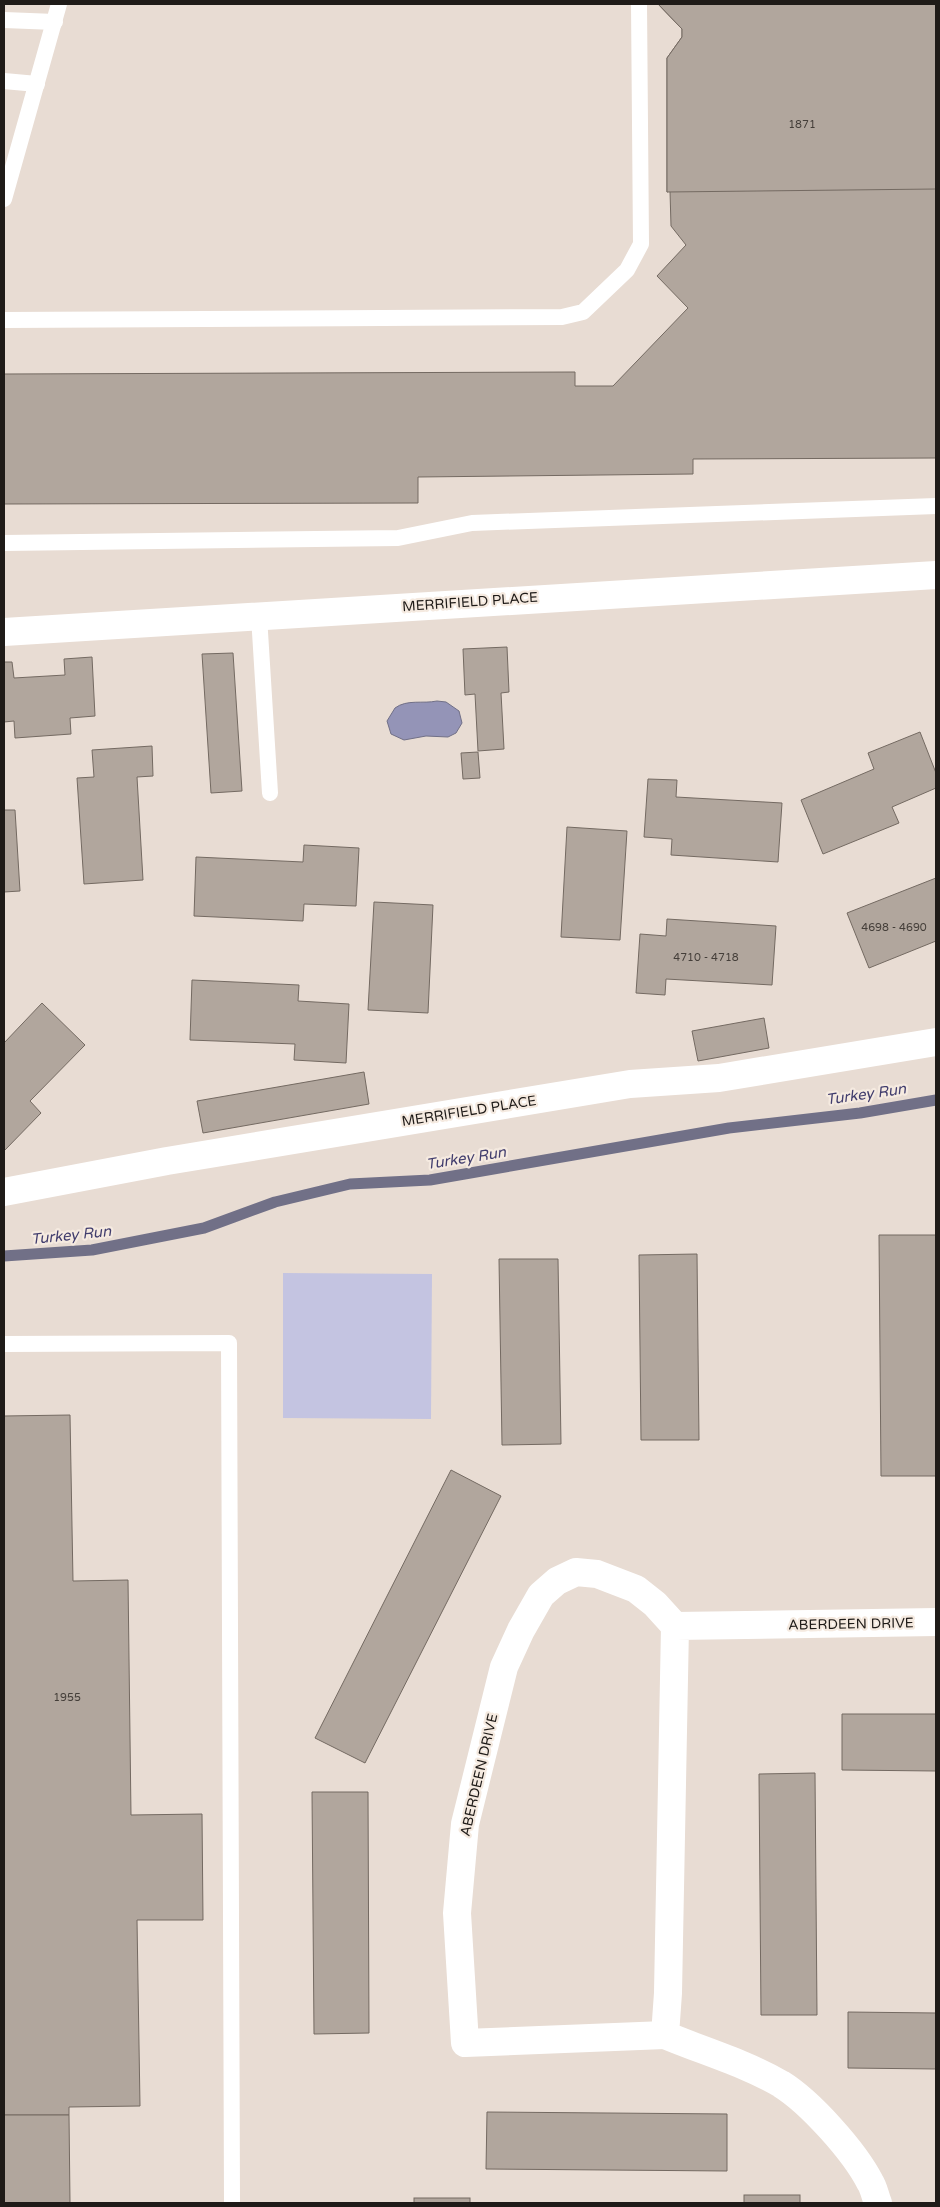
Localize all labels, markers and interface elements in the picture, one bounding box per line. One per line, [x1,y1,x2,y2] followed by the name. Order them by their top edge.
[788,118,816,131] house number: 1871
[402,589,539,615] street label: MERRIFIELD PLACE
[861,921,927,934] house number: 4698 - 4690
[673,951,739,964] house number: 4710 - 4718
[825,1079,908,1109] water label: Turkey Run
[400,1092,538,1130] street label: MERRIFIELD PLACE
[425,1143,508,1173] water label: Turkey Run
[30,1222,113,1248] water label: Turkey Run
[788,1614,914,1634] street label: ABERDEEN DRIVE
[53,1691,81,1704] house number: 1955
[457,1712,501,1838] street label: ABERDEEN DRIVE

